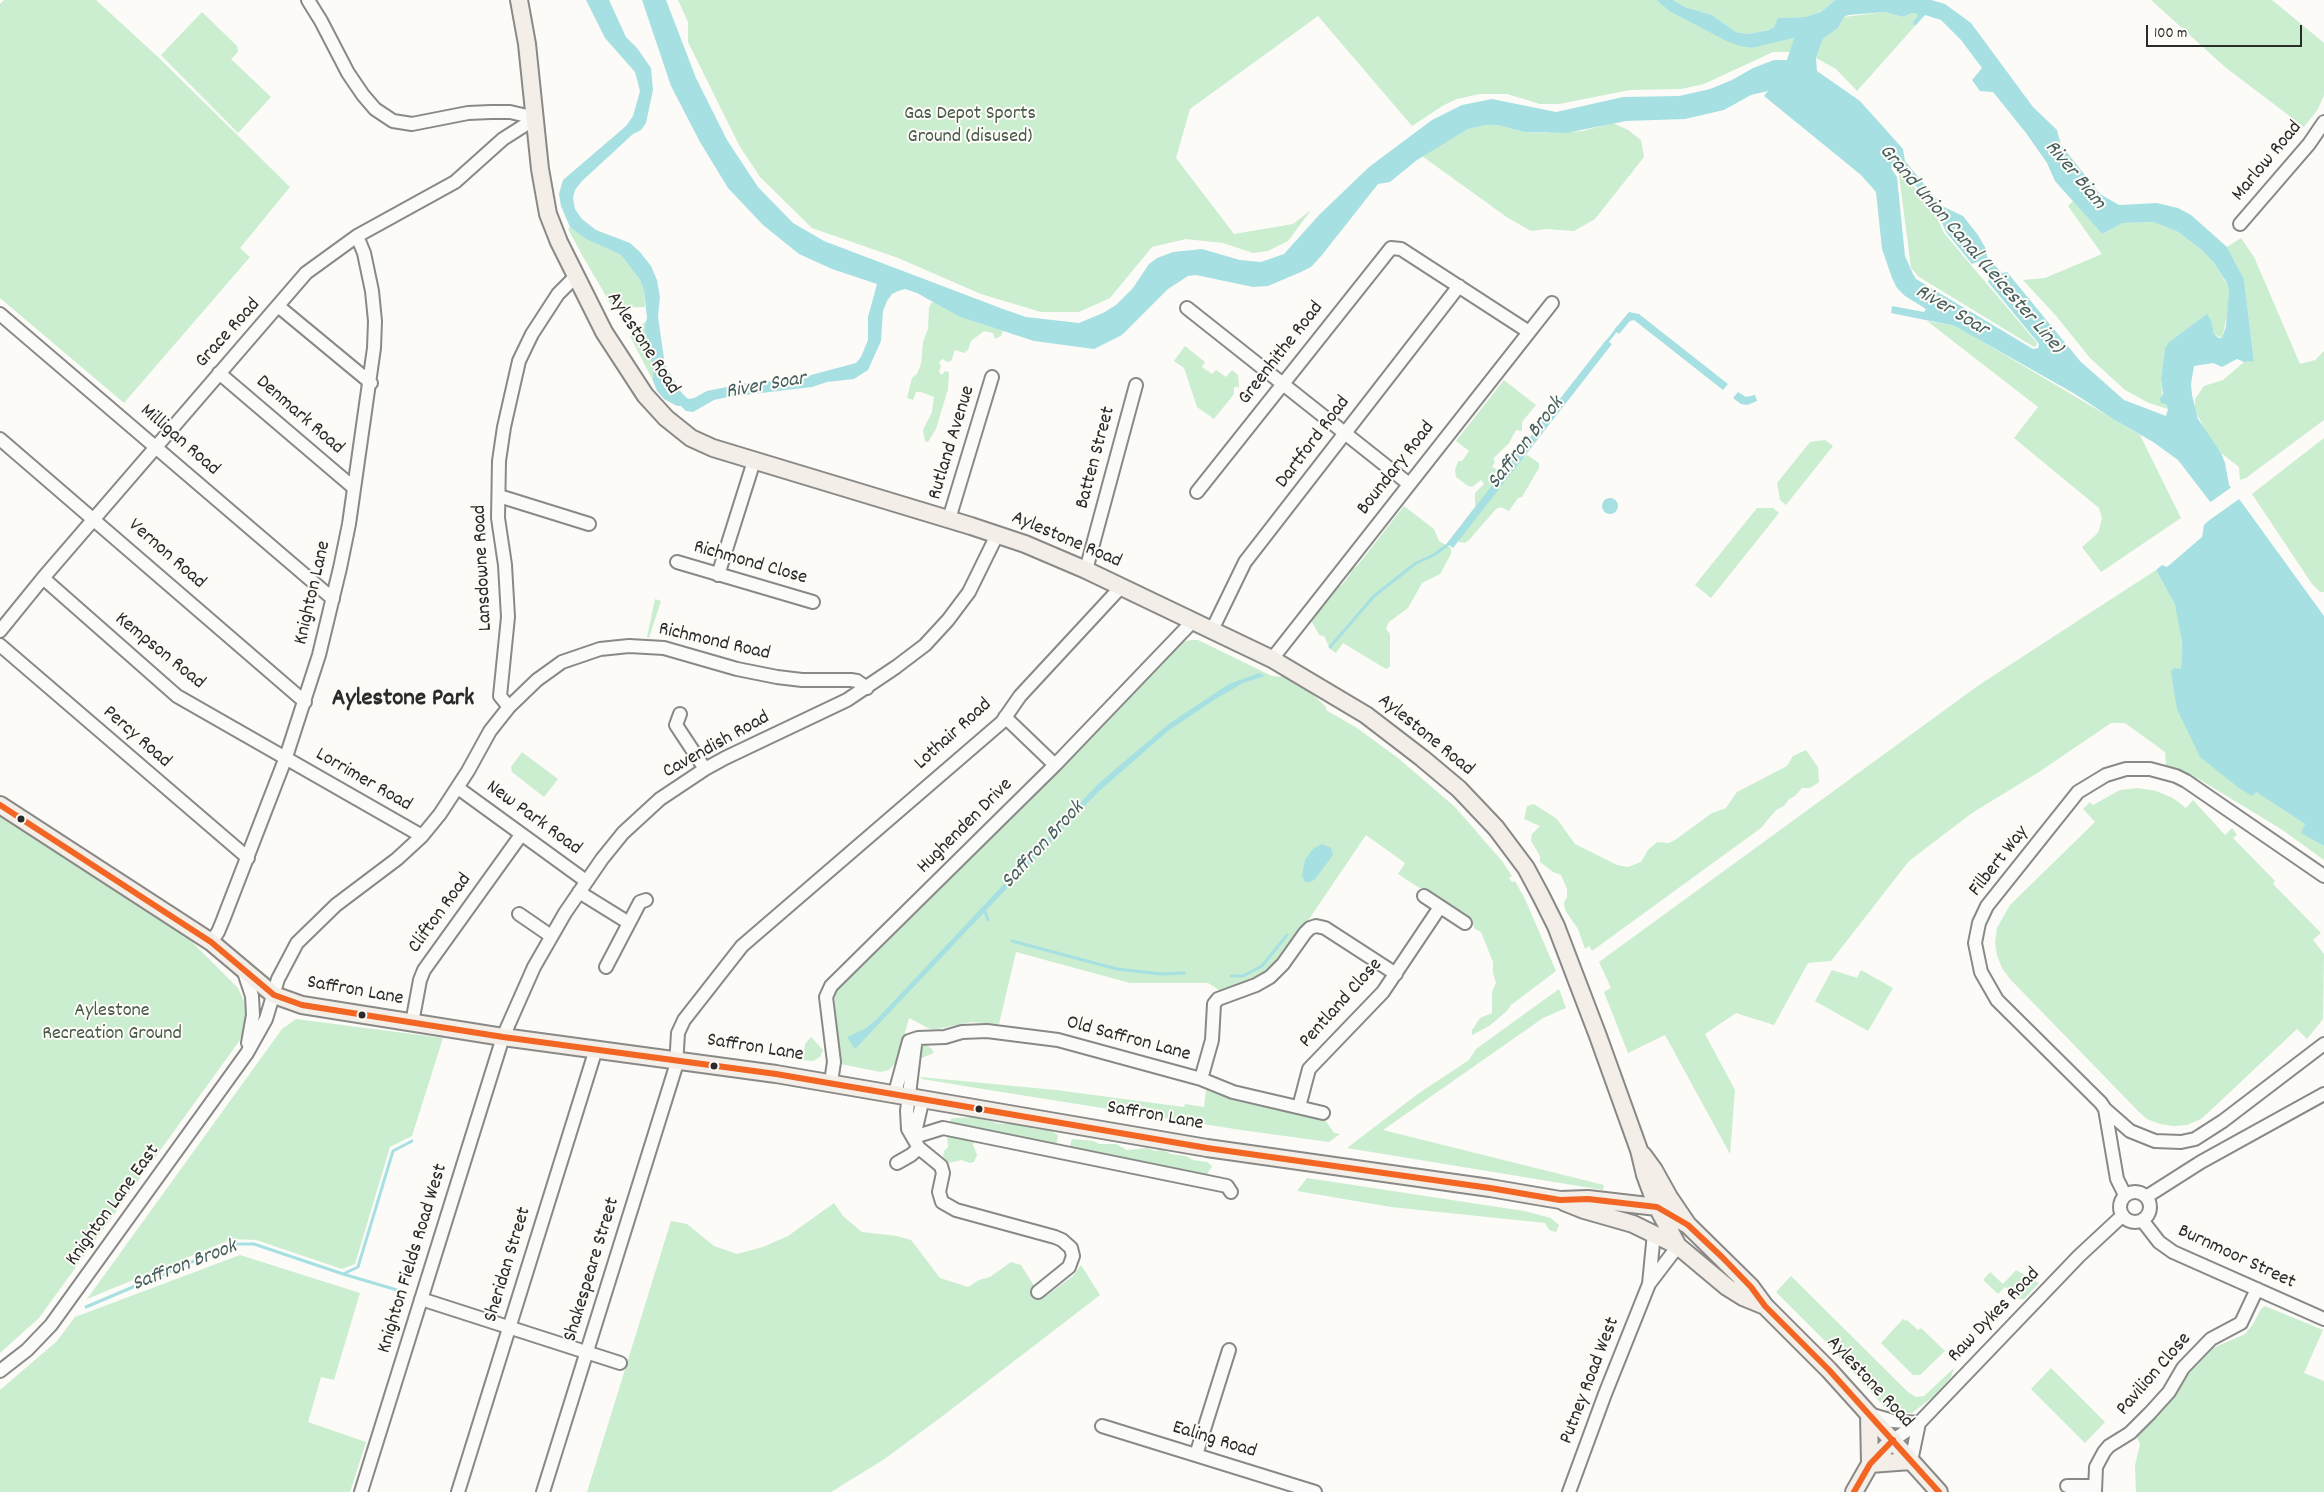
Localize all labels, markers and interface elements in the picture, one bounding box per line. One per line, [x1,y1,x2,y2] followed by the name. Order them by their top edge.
[2149,15,2305,47] scale bar
[2154,23,2187,45] text: 100 m
[904,103,1036,150] park label: Gas Depot Sports Ground (disused)
[2228,117,2308,207] street label: Marlow Road
[2038,136,2110,216] water label: River Biam
[1872,140,2068,360] water label: Grand Union Canal (Leicester Line)
[1910,280,1992,344] water label: River Soar
[600,288,684,400] street label: Aylestone Road
[191,294,267,374] street label: Grace Road
[1234,298,1330,410] street label: Greenhithe Road
[724,368,808,406] water label: River Soar
[250,371,348,461] street label: Denmark Road
[924,383,982,503] street label: Rutland Avenue
[1272,392,1356,494] street label: Dartford Road
[1483,393,1571,495] water label: Saffron Brook
[134,400,224,482] street label: Milligan Road
[1072,404,1122,512] street label: Batten Street
[1353,417,1441,521] street label: Boundary Road
[469,504,499,632] street label: Lansdowne Road
[1007,507,1125,575] street label: Aylestone Road
[122,515,210,595] street label: Vernon Road
[690,536,810,592] street label: Richmond Close
[290,539,338,647] street label: Knighton Lane
[109,608,209,696] street label: Kempson Road
[656,619,772,667] street label: Richmond Road
[332,686,474,716] district label: Aylestone Park
[1372,690,1478,782] street label: Aylestone Road
[910,694,998,776] street label: Lothair Road
[97,702,175,774] street label: Percy Road
[659,707,775,785] street label: Cavendish Road
[310,744,416,818] street label: Lorrimer Road
[913,774,1019,880] street label: Hughenden Drive
[481,776,585,862] street label: New Park Road
[997,797,1091,895] water label: Saffron Brook
[16,814,26,824] unlabelled marker
[1965,822,2035,902] street label: Filbert Way
[404,869,478,959] street label: Clifton Road
[1295,954,1389,1054] street label: Pentland Close
[305,972,405,1012] street label: Saffron Lane
[42,1000,182,1047] park label: Aylestone Recreation Ground
[357,1010,367,1020] unlabelled marker
[1063,1012,1193,1068] street label: Old Saffron Lane
[705,1030,805,1068] street label: Saffron Lane
[709,1061,719,1071] unlabelled marker
[1105,1097,1205,1137] street label: Saffron Lane
[974,1104,984,1114] unlabelled marker
[62,1140,166,1272] street label: Knighton Lane East
[374,1161,454,1357] street label: Knighton Fields Road West
[560,1195,626,1345] street label: Shakespeare Street
[480,1205,538,1325] street label: Sheridan Street
[2173,1220,2299,1296] street label: Burnmoor Street
[129,1236,241,1298] water label: Saffron Brook
[1944,1264,2046,1368] street label: Raw Dykes Road
[1556,1314,1626,1448] street label: Putney Road West
[2112,1329,2198,1421] street label: Pavilion Close
[1820,1332,1918,1434] street label: Aylestone Road
[1169,1417,1259,1465] street label: Ealing Road

